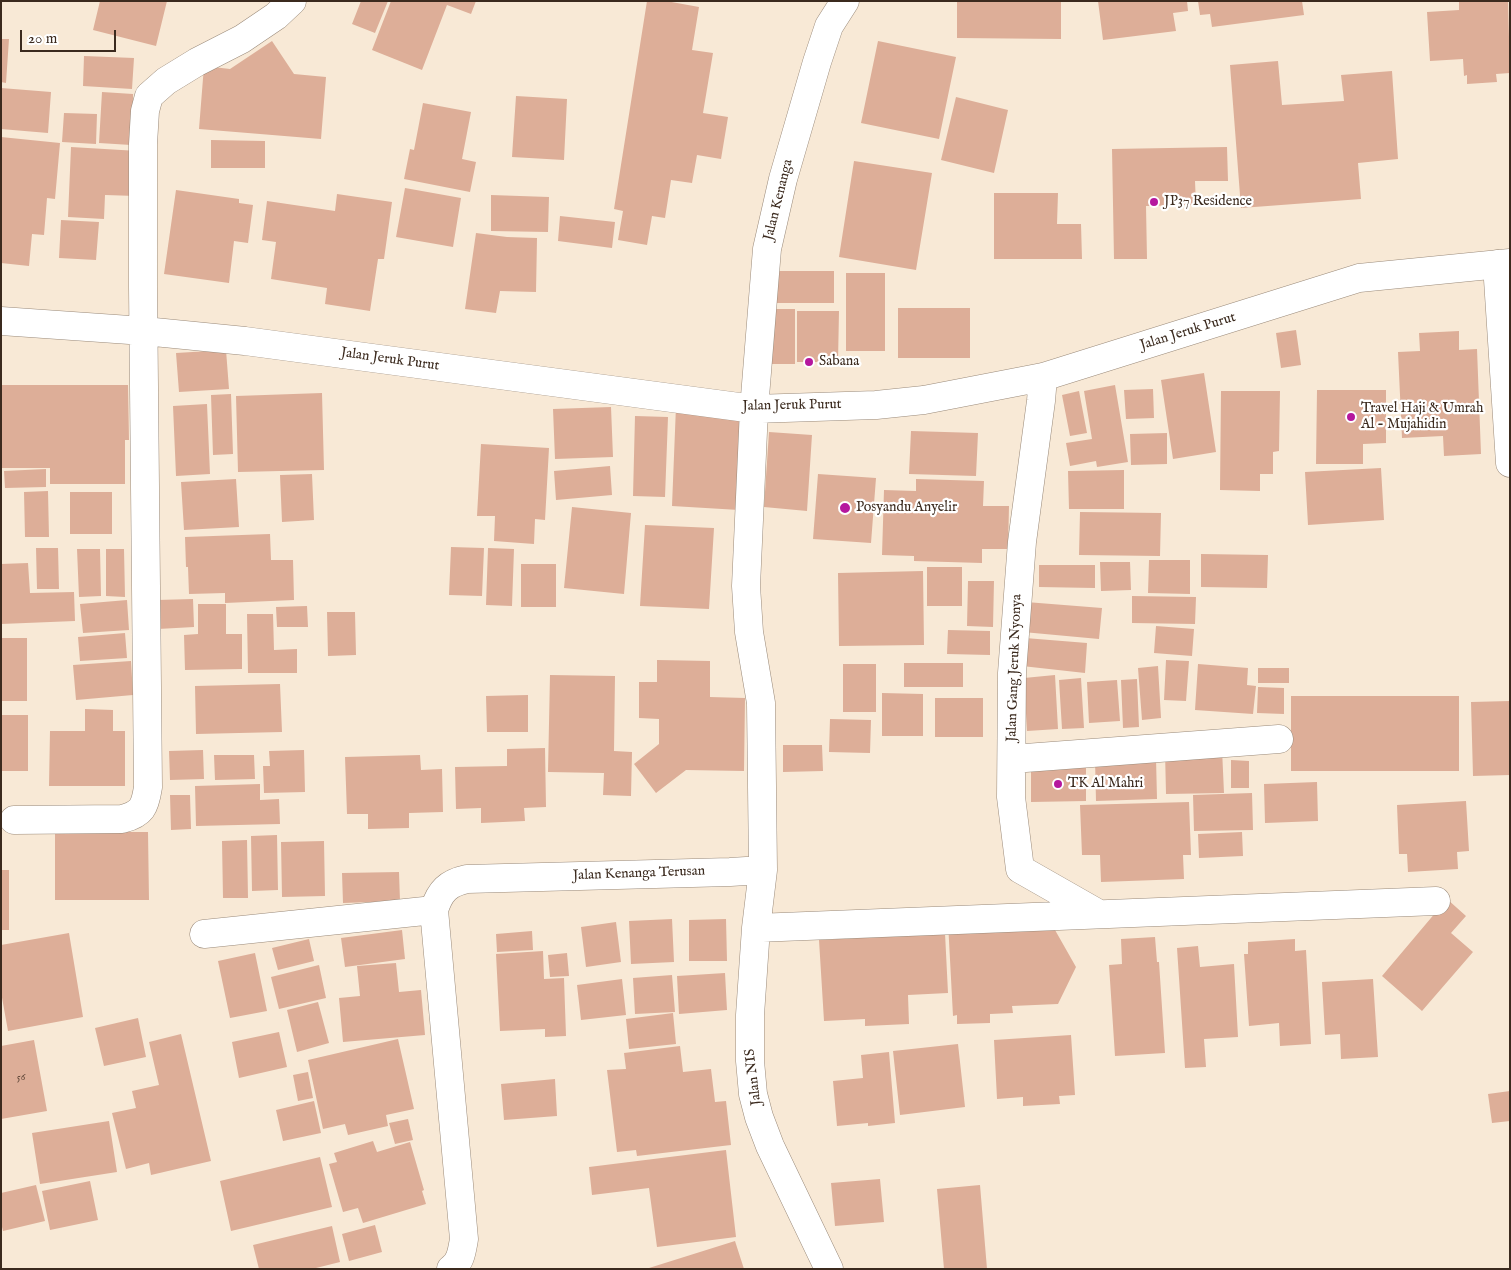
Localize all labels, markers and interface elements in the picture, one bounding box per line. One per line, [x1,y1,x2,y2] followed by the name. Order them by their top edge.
[22,20,119,52] scale bar
[28,29,57,48] text: 20 m
[761,158,797,242] street label: Jalan Kenanga
[1164,194,1252,210] place label: JP37 Residence
[1148,196,1160,208] marker: JP37 Residence
[1138,309,1238,355] street label: Jalan Jeruk Purut
[340,345,440,375] street label: Jalan Jeruk Purut
[819,354,859,370] place label: Sabana
[803,356,815,368] marker: Sabana
[742,397,842,415] street label: Jalan Jeruk Purut
[1361,401,1483,434] place label: Travel Haji & Umrah Al - Mujahidin
[1345,411,1357,423] marker: Travel Haji & Umrah Al - Mujahidin
[856,500,957,516] place label: Posyandu Anyelir
[838,501,852,515] marker: Posyandu Anyelir
[1004,594,1026,742] street label: Jalan Gang Jeruk Nyonya
[1068,776,1143,792] place label: TK Al Mahri
[1052,778,1064,790] marker: TK Al Mahri
[573,863,705,885] street label: Jalan Kenanga Terusan
[742,1048,766,1106] street label: Jalan NIS
[17,1071,25,1085] house number: 56

